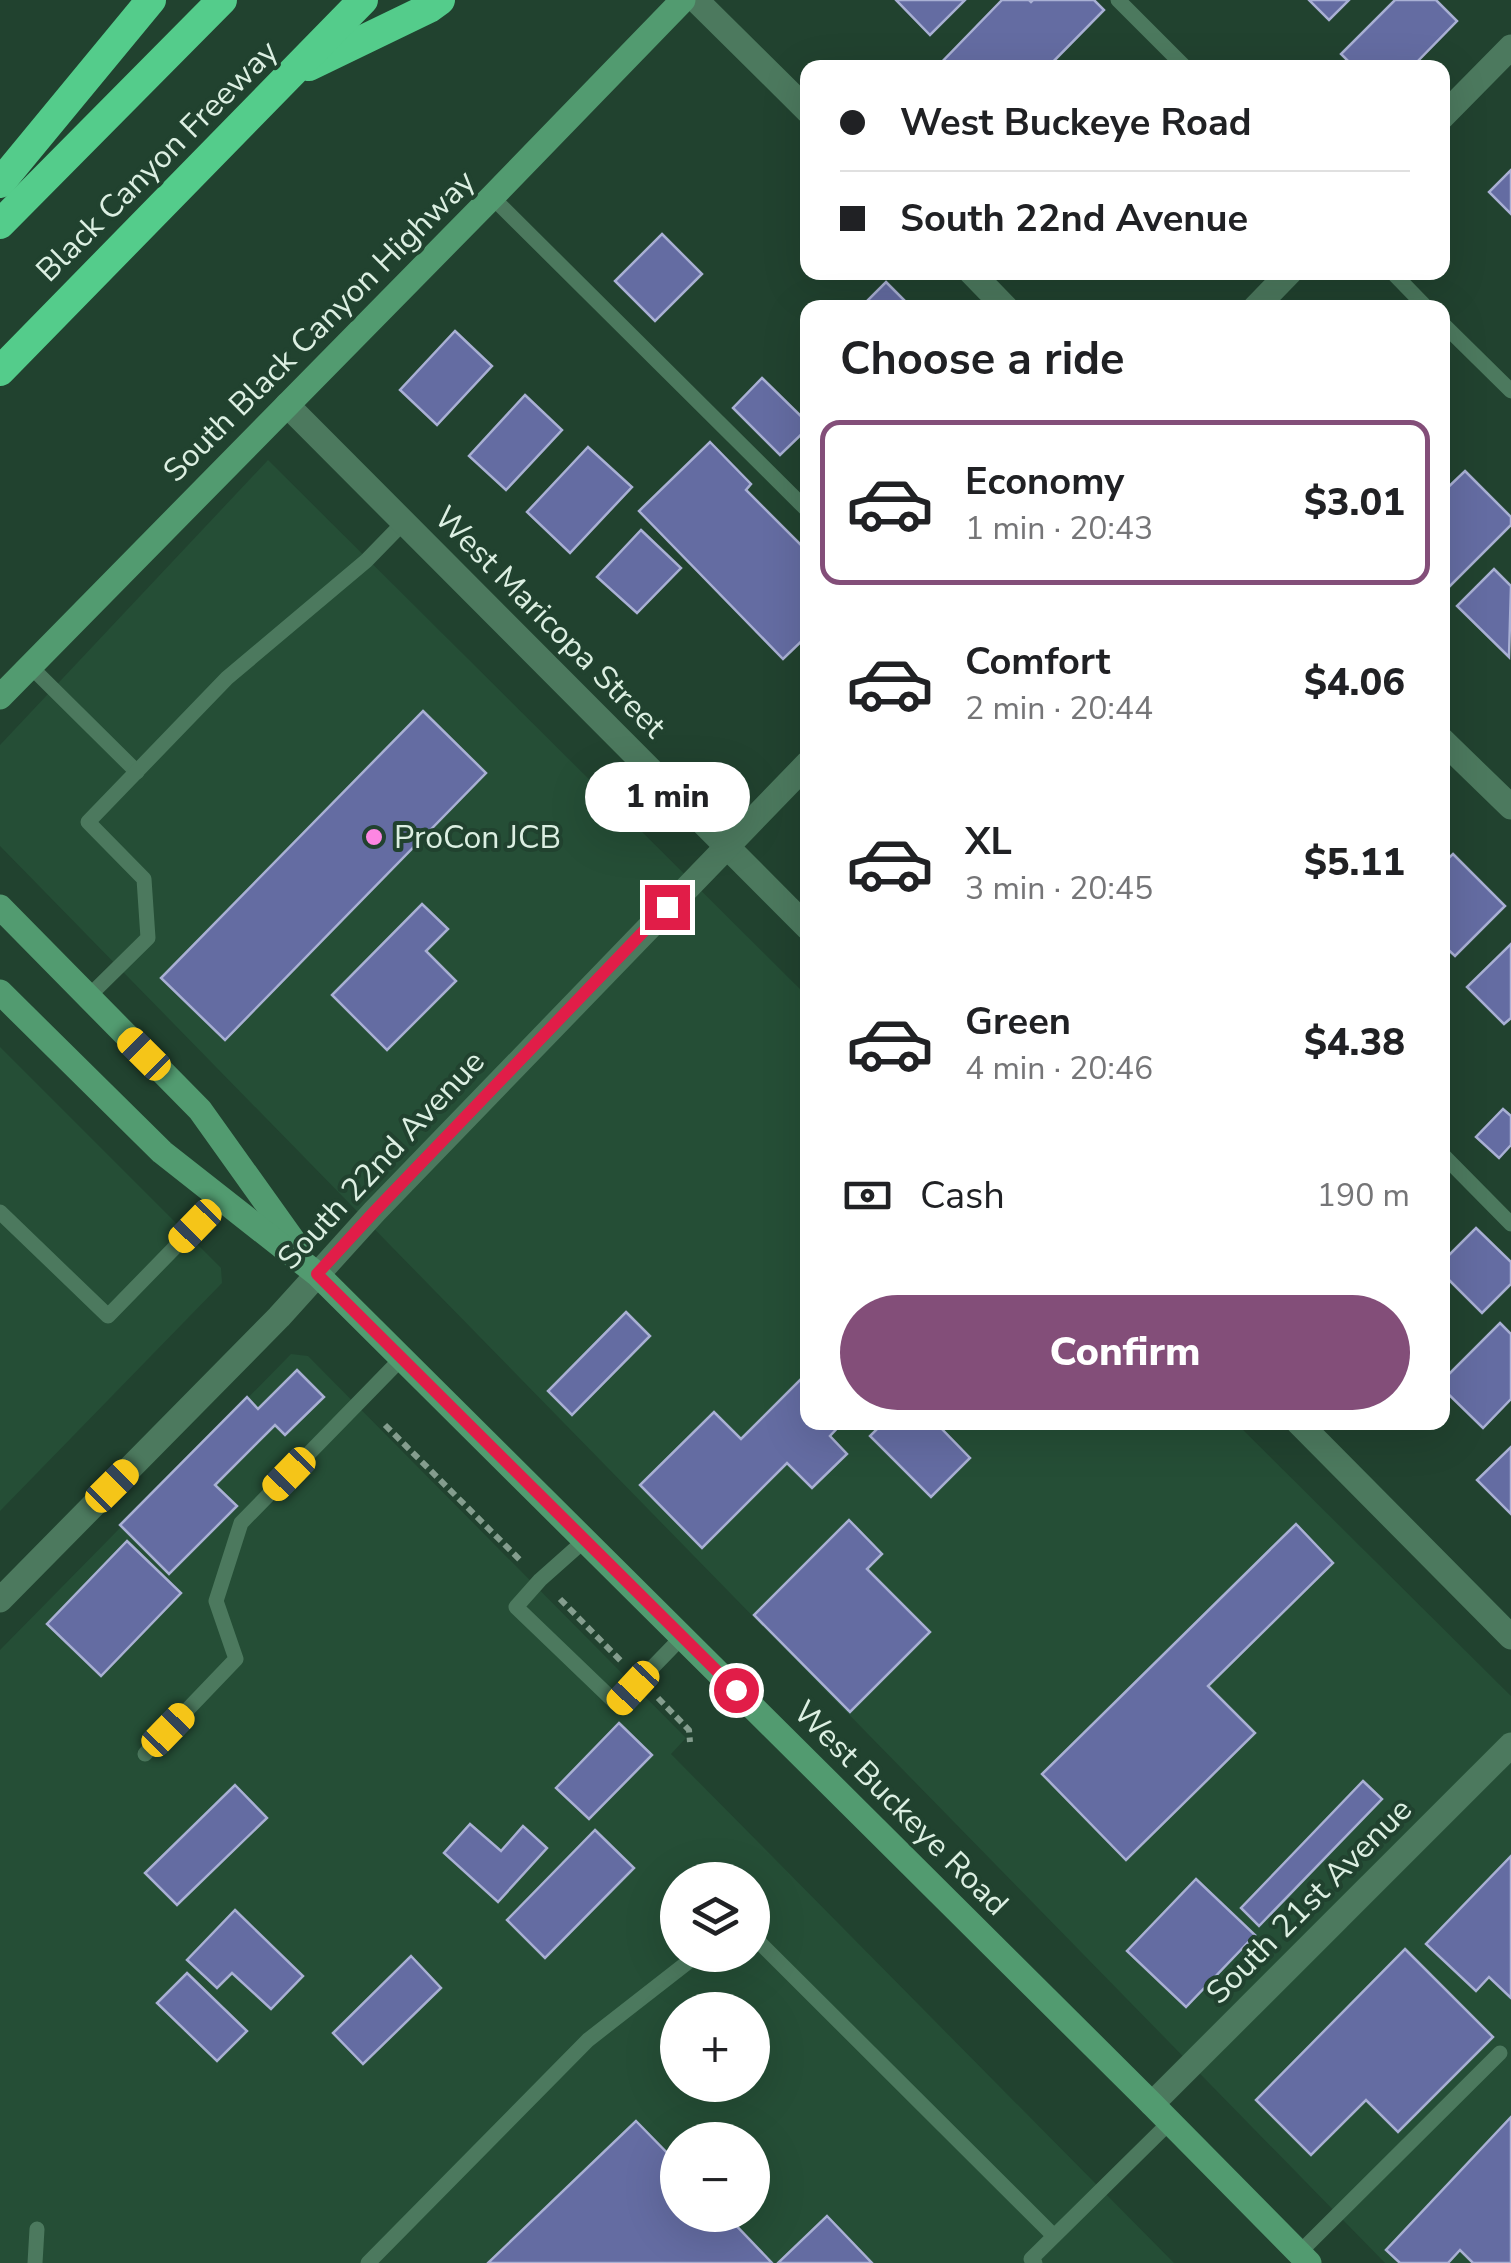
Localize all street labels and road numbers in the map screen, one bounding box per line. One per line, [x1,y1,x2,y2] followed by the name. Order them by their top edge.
[27,30,288,291] street label: Black Canyon Freeway
[154,160,485,491] street label: South Black Canyon Highway
[425,497,676,748] street label: West Maricopa Street
[268,1041,494,1279] street label: South 22nd Avenue
[784,1691,1018,1925] street label: West Buckeye Road
[1197,1789,1421,2013] street label: South 21st Avenue

